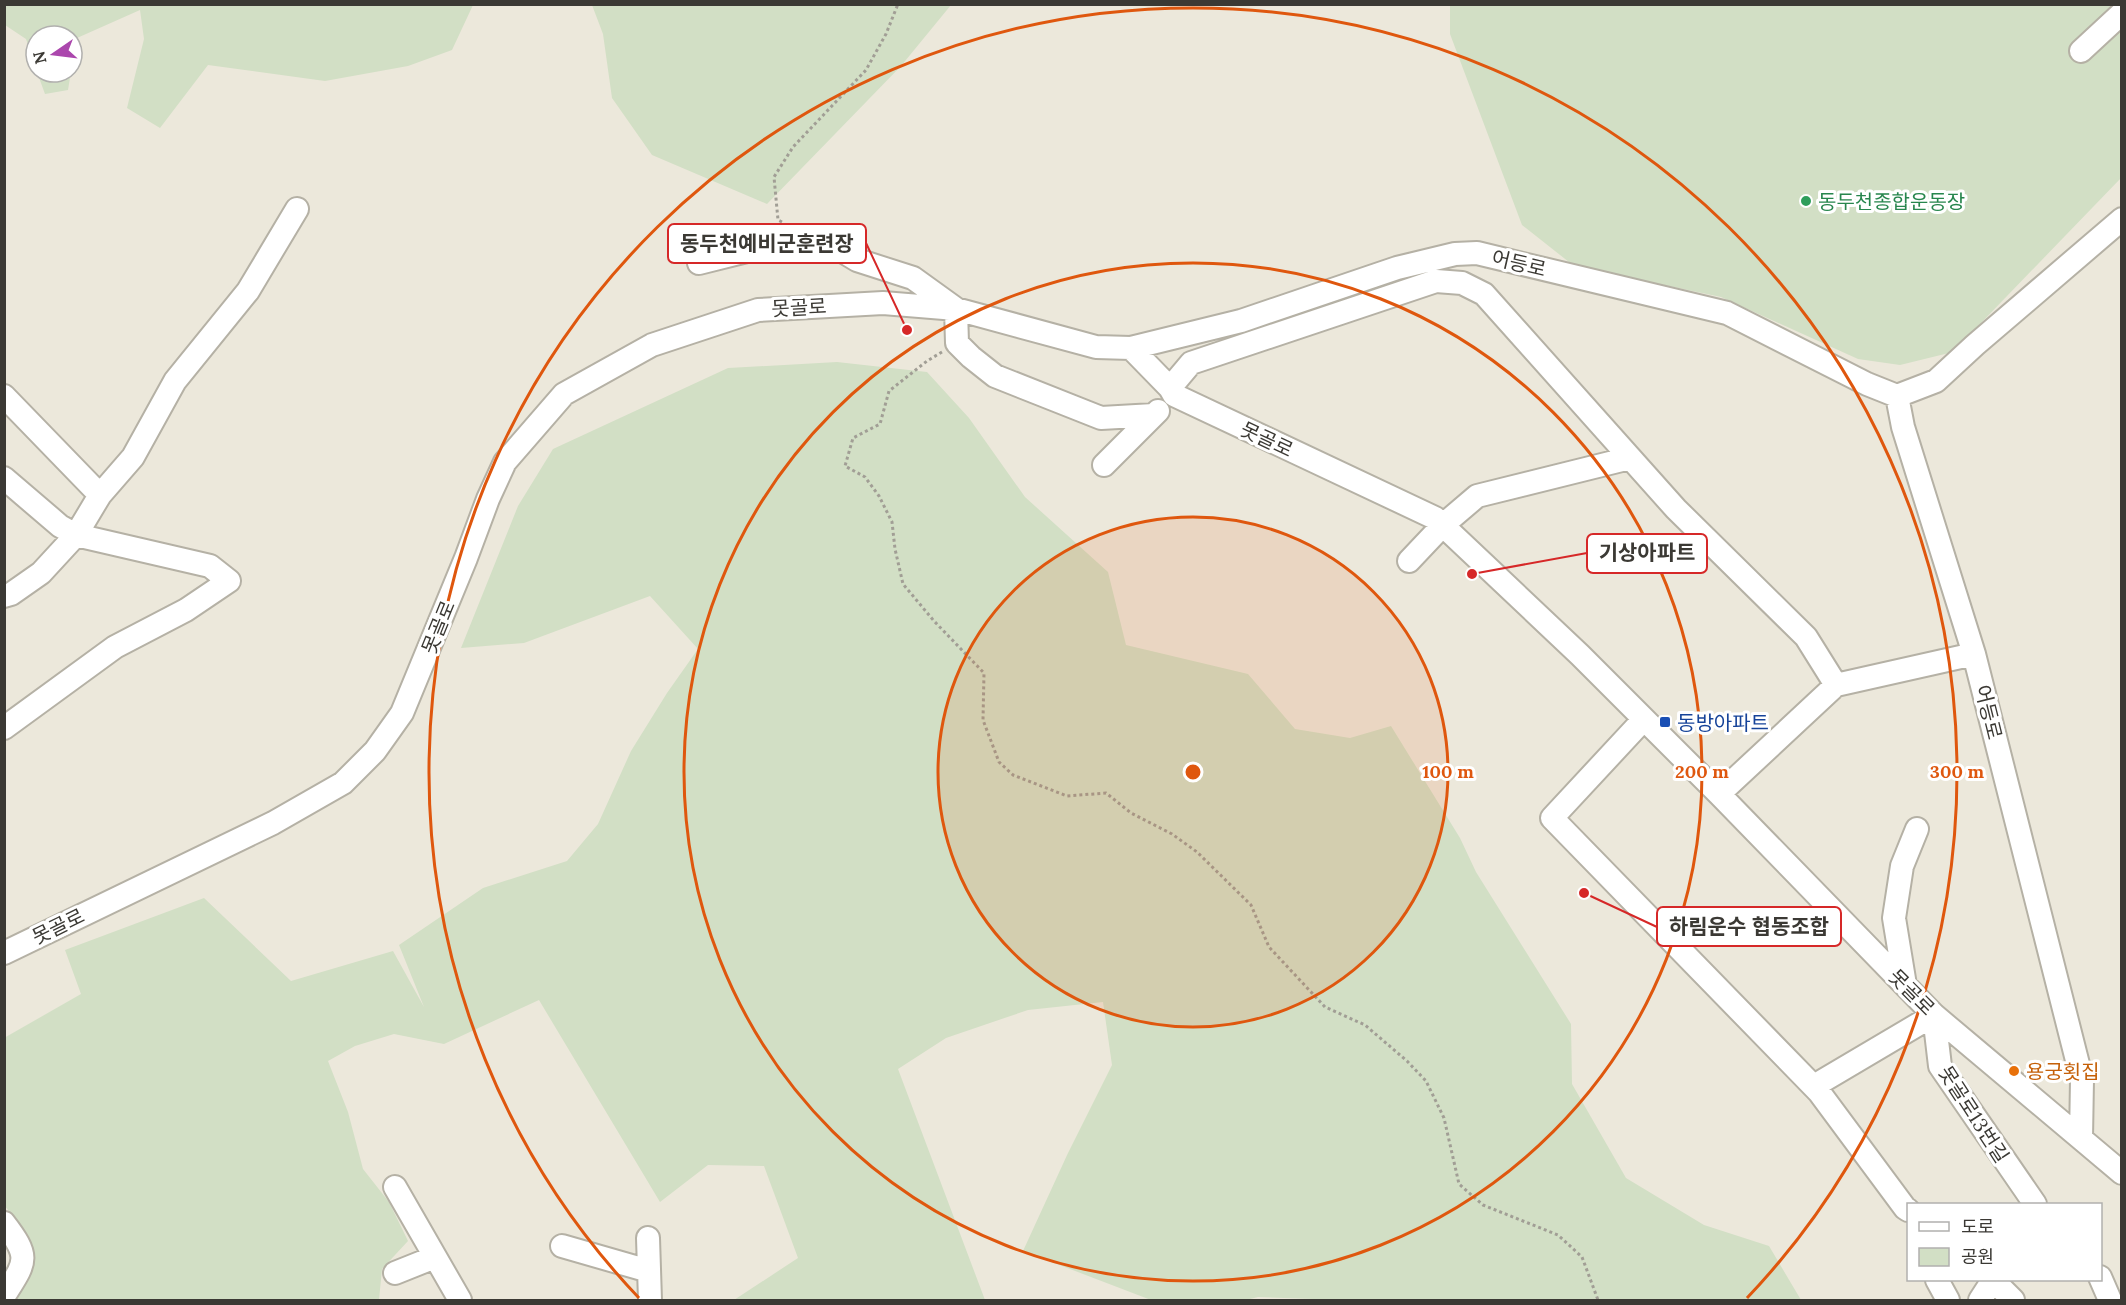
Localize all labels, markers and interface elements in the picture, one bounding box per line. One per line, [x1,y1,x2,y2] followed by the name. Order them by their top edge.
[24,24,84,84] north arrow
[28,49,51,66] text: N
[1818,189,1965,214] place label: 동두천종합운동장
[1799,194,1813,208] marker: 동두천종합운동장
[668,224,866,263] callout: 동두천예비군훈련장
[680,230,854,257] text: 동두천예비군훈련장
[1489,245,1549,281] street label: 어등로
[771,293,827,321] street label: 못골로
[1237,416,1297,462] street label: 못골로
[1587,534,1707,573] callout: 기상아파트
[1599,539,1695,566] text: 기상아파트
[416,597,460,657] street label: 못골로
[1970,682,2008,742] street label: 어등로
[1677,710,1769,735] place label: 동방아파트
[1658,715,1672,729] marker: 동방아파트
[1422,760,1474,783] text: 100 m
[1675,760,1729,783] text: 200 m
[1930,760,1985,783] text: 300 m
[1183,762,1203,782] centre of rings
[28,903,88,949] street label: 못골로
[1657,907,1841,946] callout: 하림운수 협동조합
[1669,913,1829,940] text: 하림운수 협동조합
[1884,964,1940,1020] street label: 못골로
[2026,1059,2100,1084] place label: 용궁횟집
[1933,1061,2015,1167] street label: 못골로13번길
[2007,1064,2021,1078] marker: 용궁횟집
[1907,1203,2102,1281] legend
[1961,1215,1994,1238] text: 도로
[1961,1245,1994,1268] text: 공원

